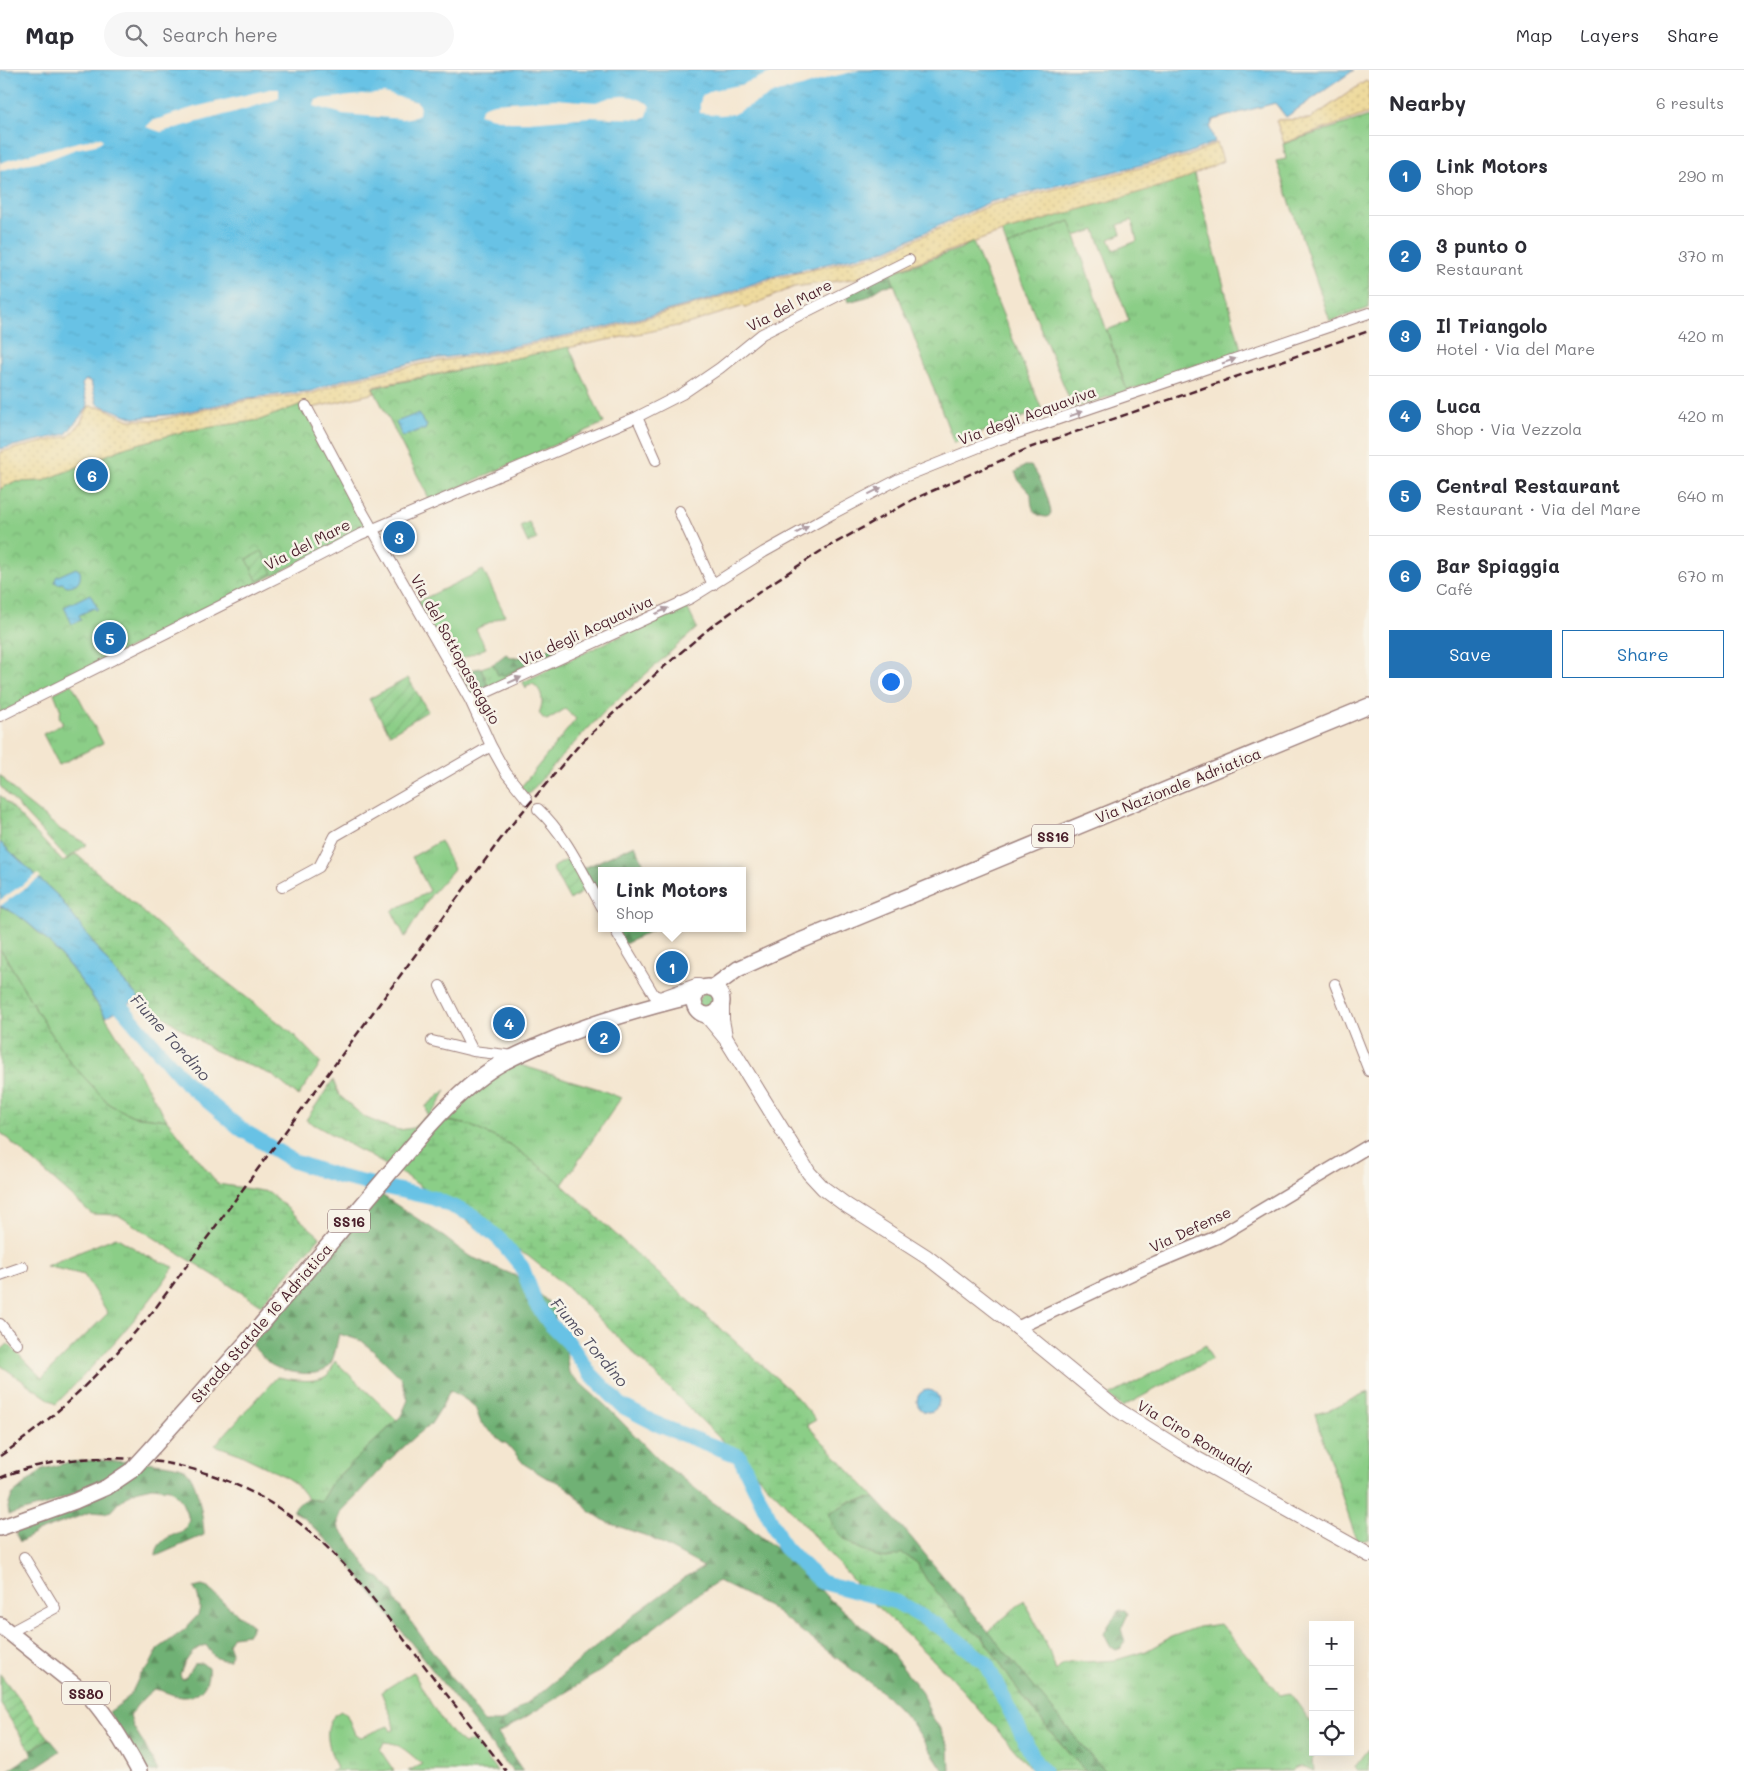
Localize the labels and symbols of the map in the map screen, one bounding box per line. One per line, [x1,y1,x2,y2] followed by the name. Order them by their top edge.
[743,274,835,336] street label: Via del Mare
[1222,356,1237,364] one-way arrow
[955,381,1099,449] street label: Via degli Acquaviva
[1068,410,1083,417] one-way arrow
[76,456,108,494] pin: 6
[868,487,882,495] one-way arrow
[261,514,353,574] street label: Via del Mare
[383,518,415,556] pin: 3
[795,526,810,534] one-way arrow
[406,570,506,728] street label: Via del Sottopassaggio
[516,590,656,670] street label: Via degli Acquaviva
[655,607,669,615] one-way arrow
[94,619,126,657] pin: 5
[878,669,904,695] your location
[508,676,522,684] one-way arrow
[1092,743,1264,827] street label: Via Nazionale Adriatica
[1032,824,1074,848] road number: SS16
[656,948,688,986] pin: 1
[126,989,216,1085] water label: Fiume Tordino
[493,1004,525,1042] pin: 4
[588,1018,620,1056] pin: 2
[1146,1201,1234,1257] street label: Via Defense
[328,1210,370,1232] road number: SS16
[186,1239,336,1407] street label: Strada Statale 16 Adriatica
[547,1293,634,1391] water label: Fiume Tordino
[1134,1395,1256,1479] street label: Via Ciro Romualdi
[62,1682,110,1705] road number: SS80

